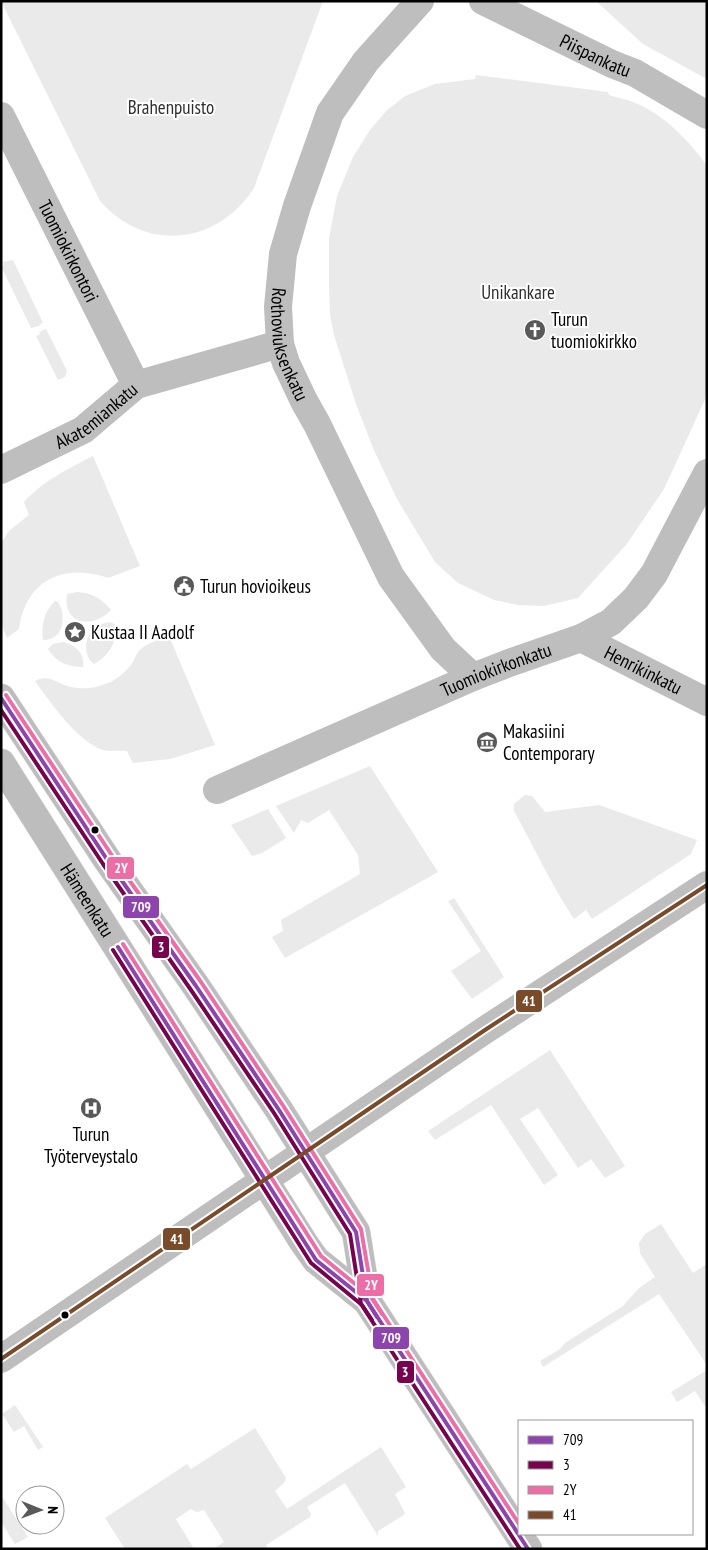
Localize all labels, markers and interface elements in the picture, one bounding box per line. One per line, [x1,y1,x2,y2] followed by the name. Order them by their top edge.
[556,28,634,82] street label: Piispankatu
[128,95,214,119] park label: Brahenpuisto
[33,196,104,306] street label: Tuomiokirkontori
[481,280,555,304] park label: Unikankare
[266,287,314,405] street label: Rothoviuksenkatu
[551,307,637,353] place label: Turun tuomiokirkko
[523,318,547,342] church icon: Turun tuomiokirkko
[51,377,142,454] street label: Akatemiankatu
[172,574,196,598] public building icon: Turun hovioikeus
[200,574,311,598] place label: Turun hovioikeus
[63,620,87,644] place icon: Kustaa II Aadolf
[91,620,195,644] place label: Kustaa II Aadolf
[437,637,555,702] street label: Tuomiokirkonkatu
[601,640,686,699] street label: Henrikinkatu
[503,719,595,765] place label: Makasiini Contemporary
[475,730,499,754] museum icon: Makasiini Contemporary
[90,825,100,835] unlabelled marker
[106,856,135,880] line badge: 2Y
[55,859,120,941] street label: Hämeenkatu
[114,859,128,877] text: 2Y
[122,895,160,919] line badge: 709
[131,898,151,916] text: 709
[151,935,170,959] line badge: 3
[158,938,164,956] text: 3
[515,989,543,1013] line badge: 41
[522,992,536,1010] text: 41
[79,1096,103,1120] hospital icon: Turun Työterveystalo
[44,1122,138,1168] place label: Turun Työterveystalo
[162,1227,191,1251] line badge: 41
[170,1230,184,1248] text: 41
[356,1273,385,1297] line badge: 2Y
[364,1276,378,1294] text: 2Y
[60,1310,70,1320] unlabelled marker
[372,1326,410,1350] line badge: 709
[381,1329,401,1347] text: 709
[396,1360,415,1384] line badge: 3
[402,1363,408,1381] text: 3
[518,1420,693,1535] legend
[563,1430,583,1449] text: 709
[563,1455,570,1474] text: 3
[563,1480,577,1499] text: 2Y
[15,1485,65,1535] north arrow
[563,1505,577,1524] text: 41
[44,1506,62,1514] text: N

